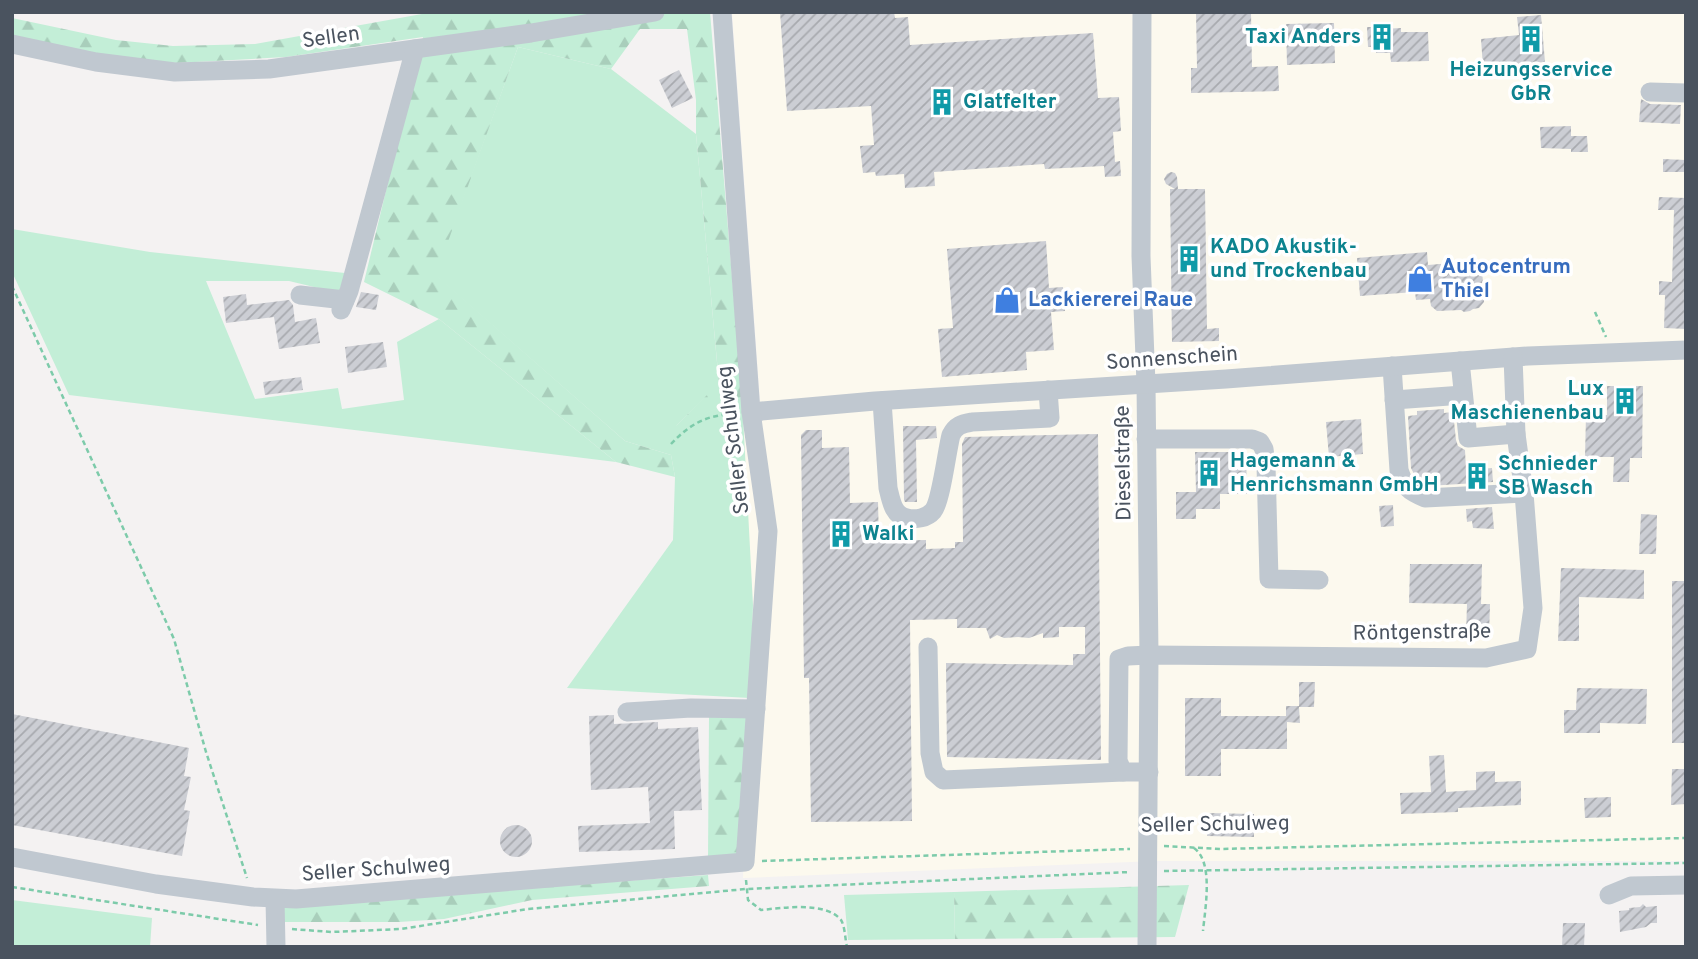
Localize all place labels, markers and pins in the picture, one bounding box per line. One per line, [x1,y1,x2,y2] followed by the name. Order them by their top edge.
[1367,22,1397,52] building icon: Taxi Anders
[1245,24,1361,51] place label: Taxi Anders
[1516,24,1546,54] building icon: Heizungsservice GbR
[1449,57,1613,108] place label: Heizungsservice GbR
[927,87,957,117] building icon: Glatfelter
[963,89,1057,116] place label: Glatfelter
[1210,234,1367,285] place label: KADO Akustik- und Trockenbau
[1174,244,1204,274] building icon: KADO Akustik- und Trockenbau
[1441,254,1571,305] place label: Autocentrum Thiel
[1405,264,1435,294] shop icon: Autocentrum Thiel
[992,285,1022,315] shop icon: Lackiererei Raue
[1028,287,1193,314] place label: Lackiererei Raue
[1451,376,1604,427] place label: Lux Maschienenbau
[1610,386,1640,416] building icon: Lux Maschienenbau
[1230,448,1439,499] place label: Hagemann & Henrichsmann GmbH
[1498,451,1598,502] place label: Schnieder SB Wasch
[1194,458,1224,488] building icon: Hagemann & Henrichsmann GmbH
[1462,461,1492,491] building icon: Schnieder SB Wasch
[826,519,856,549] building icon: Walki
[862,521,914,548] place label: Walki

